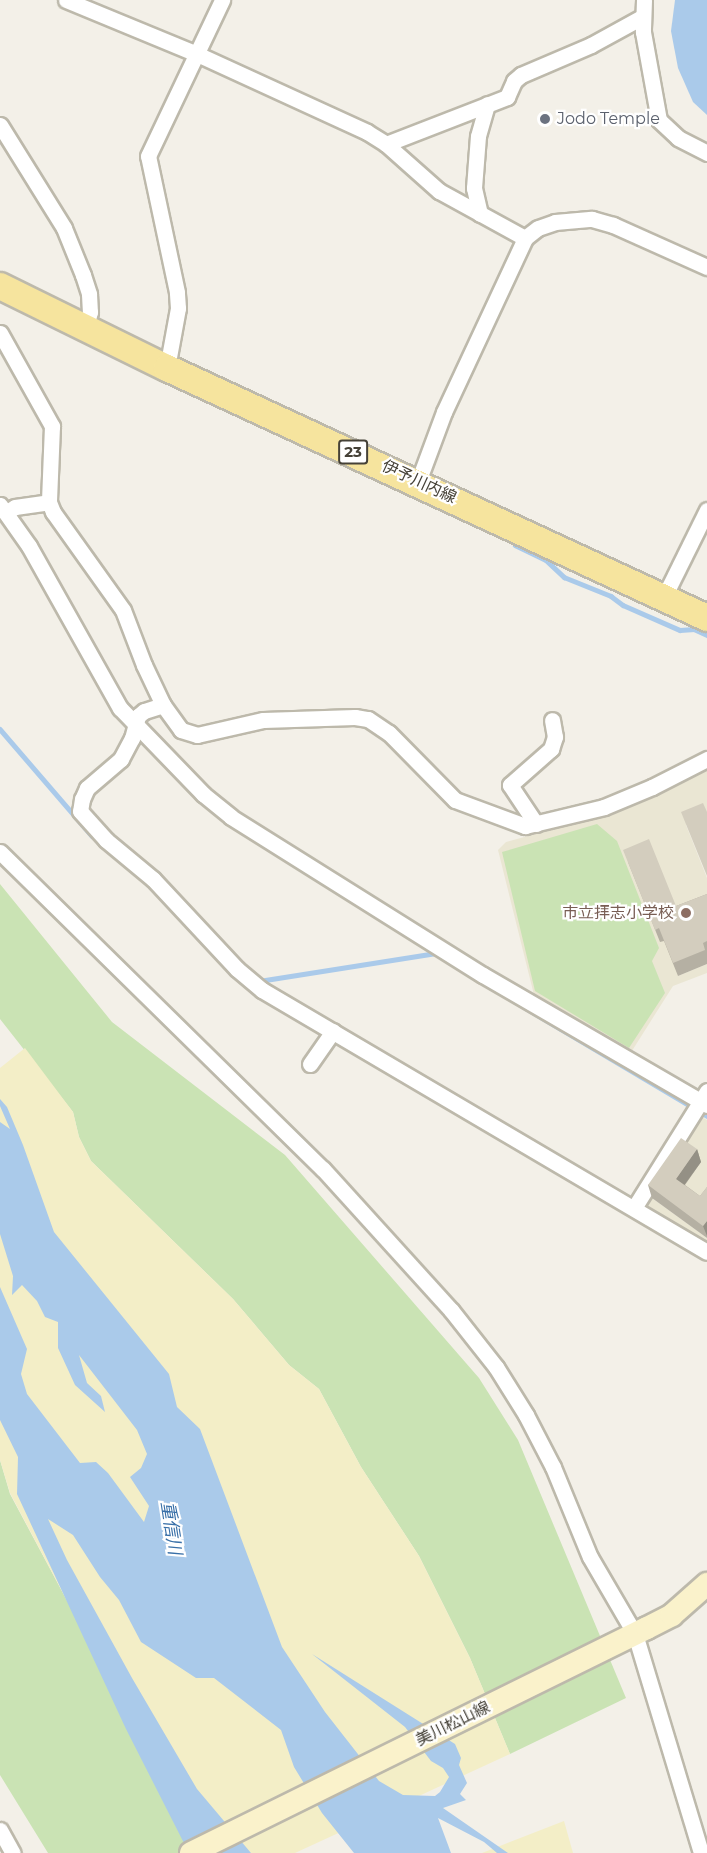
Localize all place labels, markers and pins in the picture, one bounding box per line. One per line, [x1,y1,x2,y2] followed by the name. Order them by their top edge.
[557,109,660,129] place label: Jodo Temple
[538,112,552,126] marker: Jodo Temple
[562,903,674,923] place label: 市立拝志小学校
[679,906,693,920] marker: 市立拝志小学校

